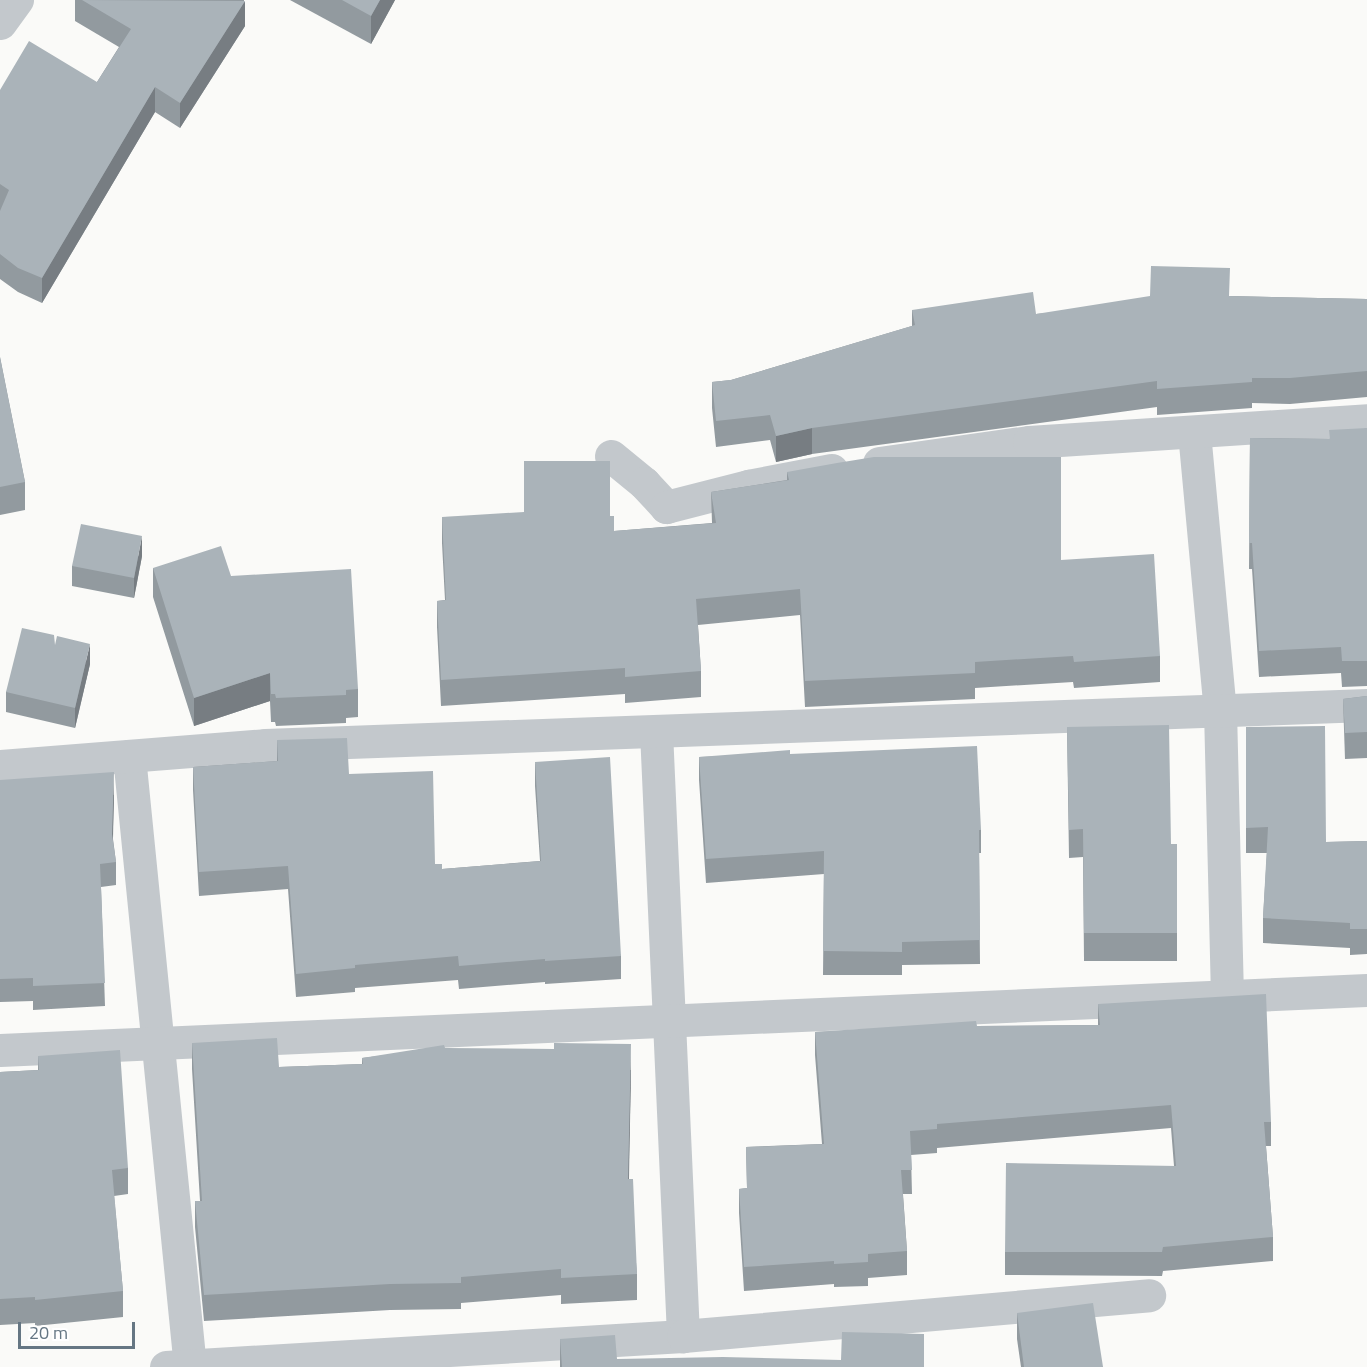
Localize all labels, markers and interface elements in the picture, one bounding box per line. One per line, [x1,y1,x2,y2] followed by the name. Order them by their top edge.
[21,1310,138,1348] scale bar
[29,1319,68,1346] text: 20 m

